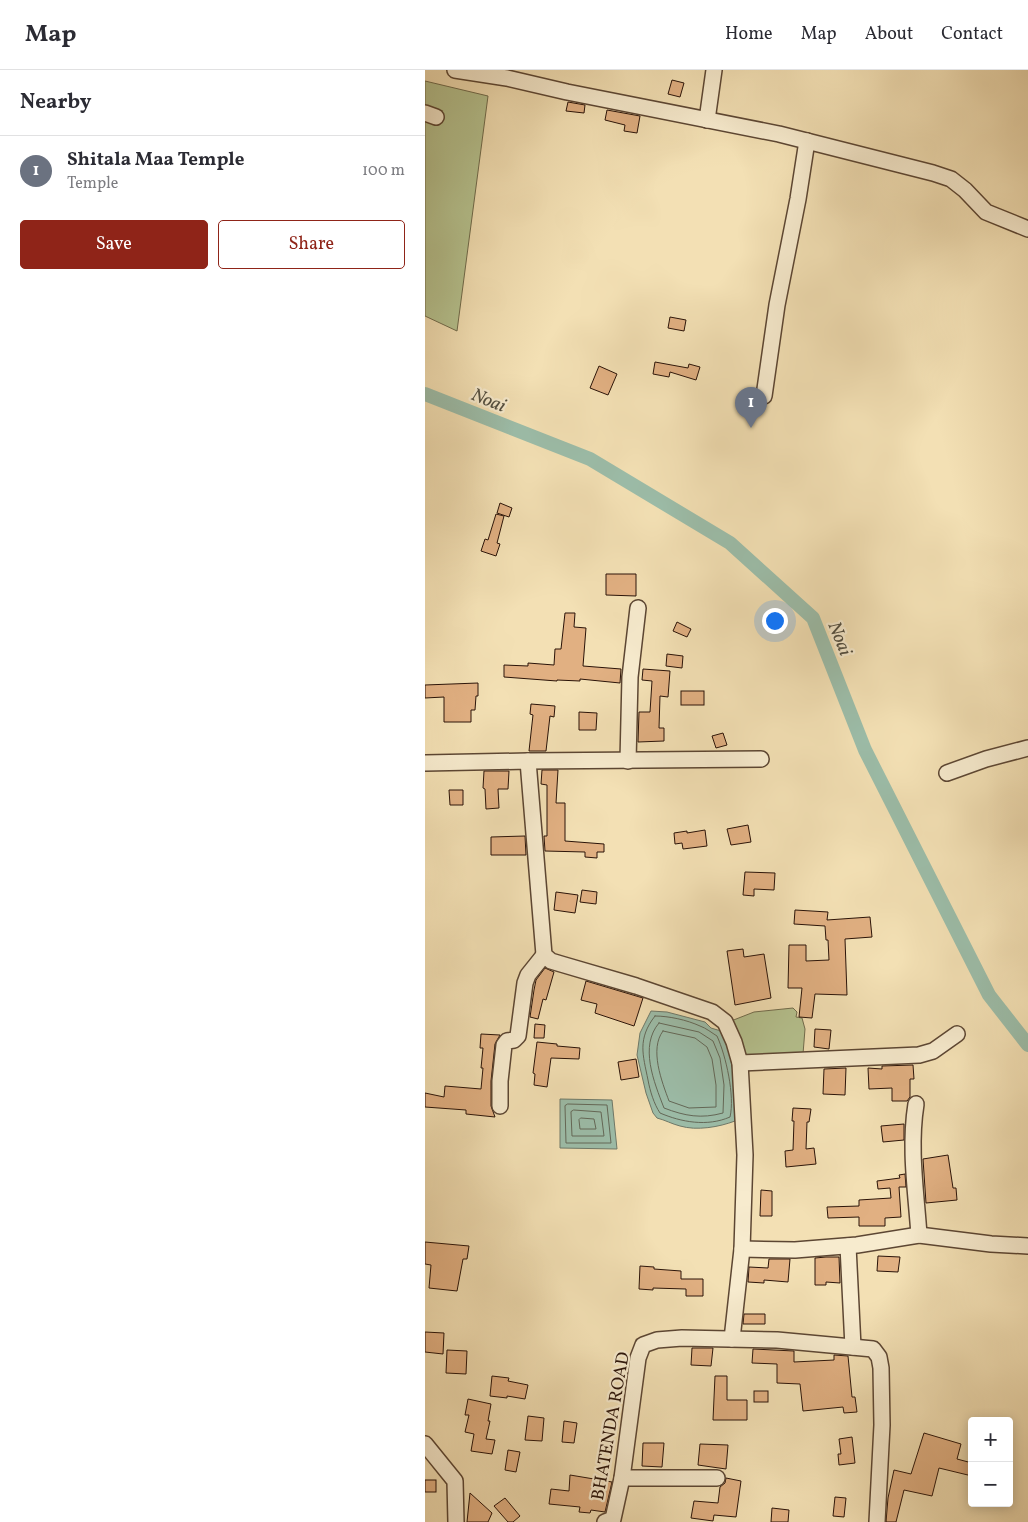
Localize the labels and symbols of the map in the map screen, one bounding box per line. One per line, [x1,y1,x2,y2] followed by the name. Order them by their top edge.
[467,382,510,420] water label: Noai
[735,387,767,428] pin: 1
[762,608,788,634] your location
[821,618,858,660] water label: Noai
[586,1350,637,1502] street label: BHATENDA ROAD

